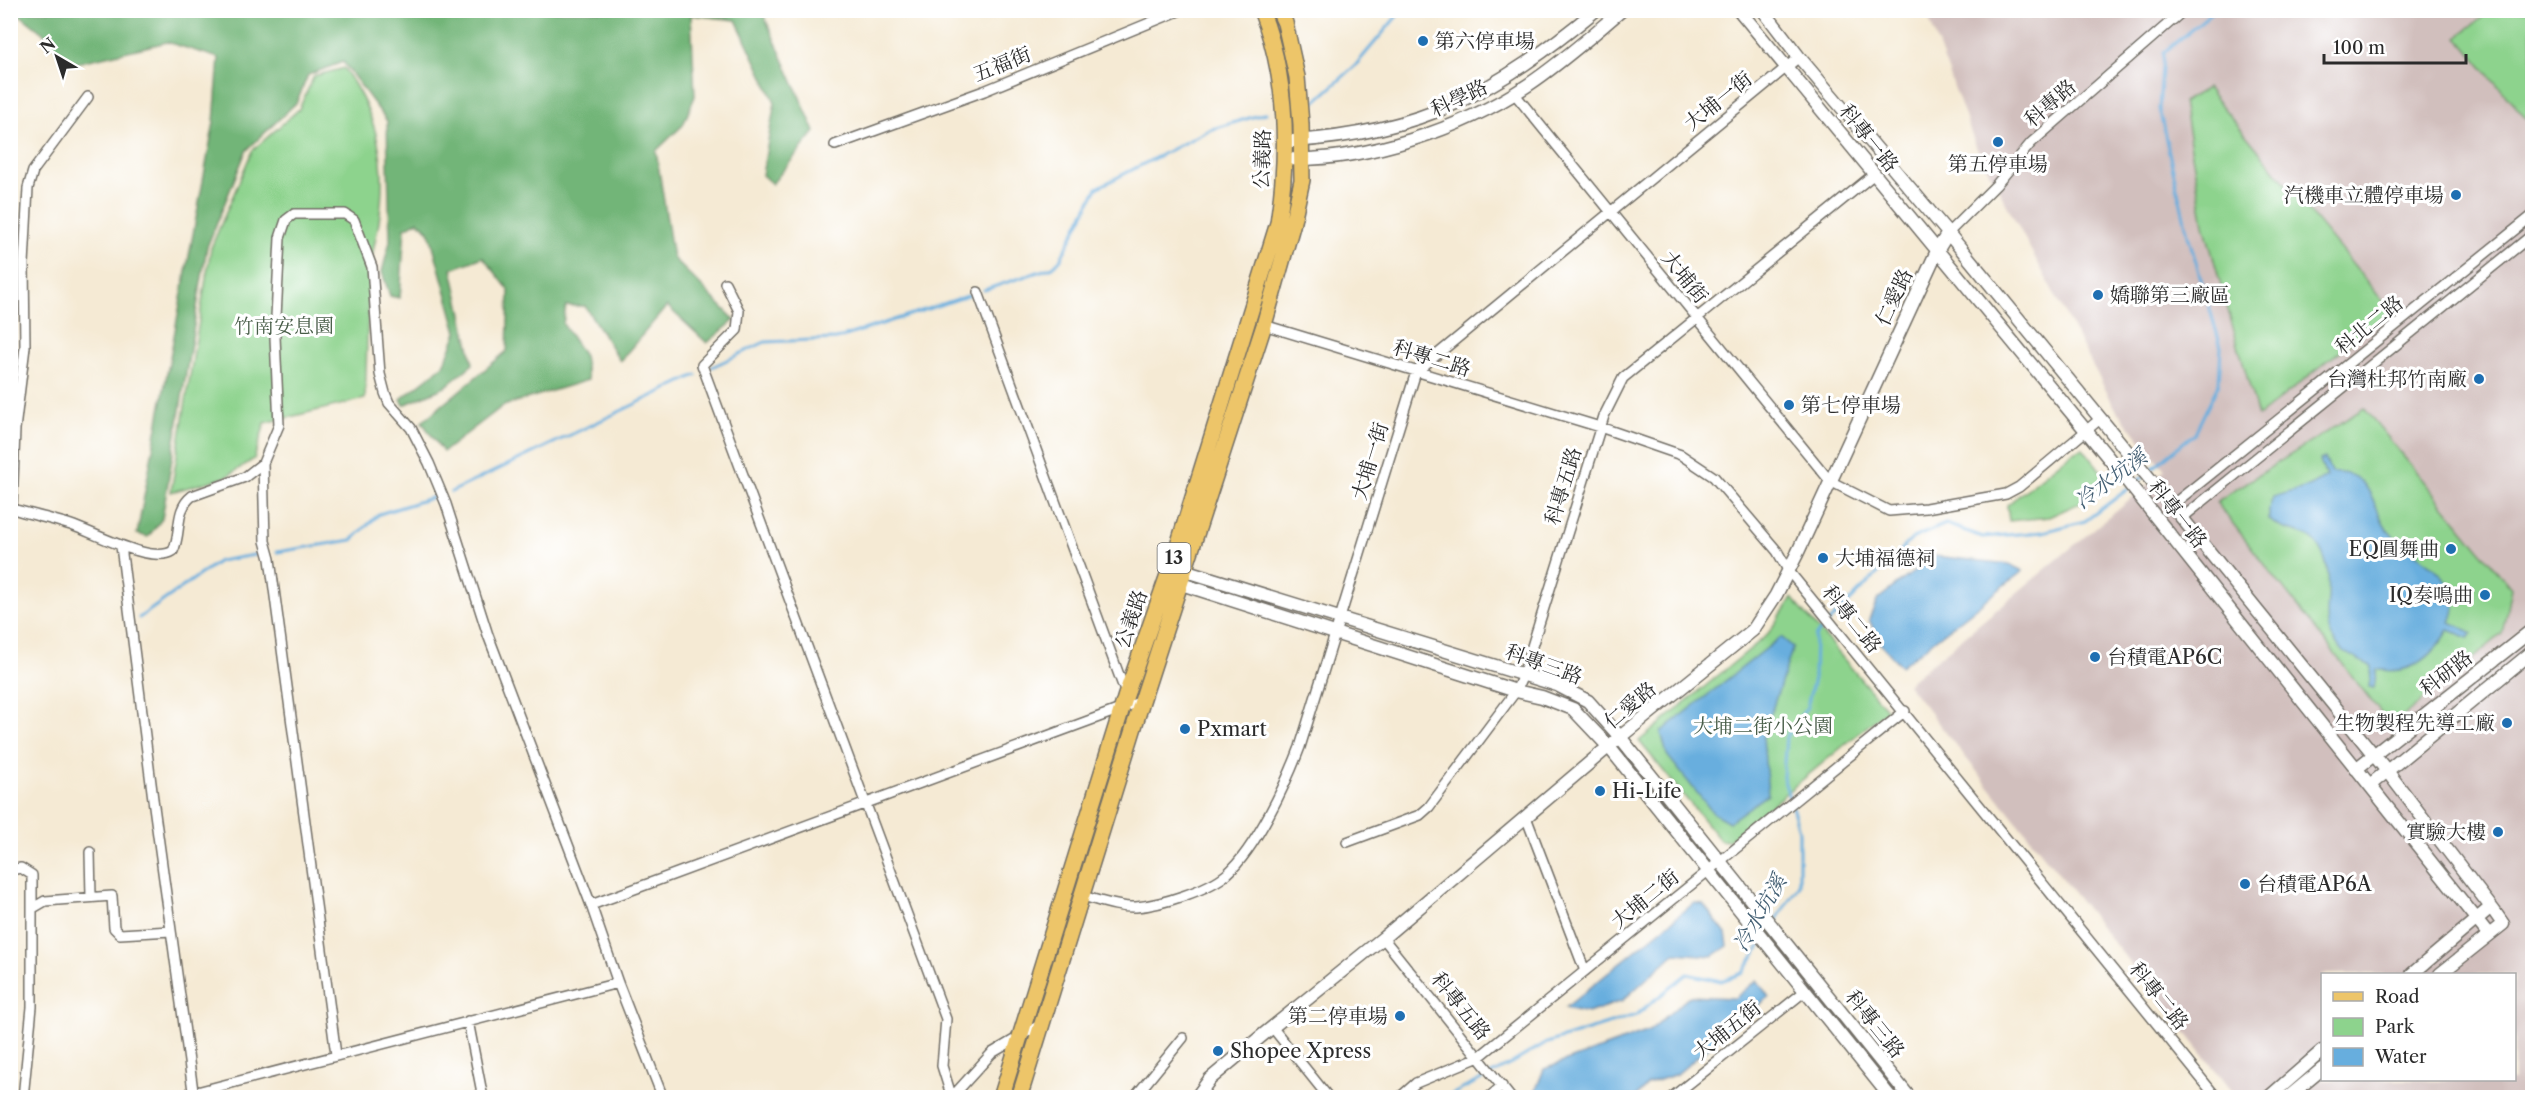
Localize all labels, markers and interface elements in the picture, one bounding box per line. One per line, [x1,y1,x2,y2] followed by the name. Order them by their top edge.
[27,27,87,87] north arrow
[2324,27,2466,65] scale bar
[1435,29,1535,53] place label: 第六停車場
[36,33,59,57] text: N
[1416,34,1430,48] marker: 第六停車場
[2333,37,2385,59] text: 100 m
[970,42,1034,86] street label: 五福街
[1679,67,1757,135] street label: 大埔一街
[1427,74,1491,122] street label: 科學路
[2019,74,2081,132] street label: 科專路
[1835,99,1903,177] street label: 科專一路
[1249,129,1275,189] street label: 公義路
[1991,135,2005,149] marker: 第五停車場
[1948,152,2048,176] place label: 第五停車場
[2284,183,2444,207] place label: 汽機車立體停車場
[2449,188,2463,202] marker: 汽機車立體停車場
[1657,246,1713,308] street label: 大埔街
[1870,265,1918,329] street label: 仁愛路
[2110,283,2230,307] place label: 嬌聯第三廠區
[2091,288,2105,302] marker: 嬌聯第三廠區
[2330,291,2408,359] street label: 科北二路
[234,314,334,338] park label: 竹南安息園
[1390,335,1474,381] street label: 科專二路
[2327,367,2467,391] place label: 台灣杜邦竹南廠
[2472,372,2486,386] marker: 台灣杜邦竹南廠
[1801,393,1901,417] place label: 第七停車場
[1782,398,1796,412] marker: 第七停車場
[1347,419,1393,503] street label: 大埔一街
[2070,442,2153,514] water label: 冷水坑溪
[1540,444,1586,528] street label: 科專五路
[2144,475,2212,553] street label: 科專一路
[2349,537,2439,561] place label: EQ圓舞曲
[2444,542,2458,556] marker: EQ圓舞曲
[1158,543,1190,573] road number: 13
[1835,546,1935,570] place label: 大埔福德祠
[1816,551,1830,565] marker: 大埔福德祠
[1818,580,1886,658] street label: 科專二路
[2389,583,2473,607] place label: IQ奏鳴曲
[1110,587,1152,651] street label: 公義路
[2478,588,2492,602] marker: IQ奏鳴曲
[1502,639,1586,689] street label: 科專三路
[2107,645,2222,669] place label: 台積電AP6C
[2415,645,2477,701] street label: 科研路
[2088,650,2102,664] marker: 台積電AP6C
[1599,677,1661,733] street label: 仁愛路
[2335,711,2495,735] place label: 生物製程先導工廠
[1693,714,1833,738] park label: 大埔二街小公園
[2500,716,2514,730] marker: 生物製程先導工廠
[1197,717,1267,741] place label: Pxmart
[1178,722,1192,736] marker: Pxmart
[1612,779,1682,803] place label: Hi-Life
[1593,784,1607,798] marker: Hi-Life
[2406,820,2486,844] place label: 實驗大樓
[2491,825,2505,839] marker: 實驗大樓
[1606,865,1684,933] street label: 大埔二街
[1728,868,1792,955] water label: 冷水坑溪
[2257,872,2373,896] place label: 台積電AP6A
[2238,877,2252,891] marker: 台積電AP6A
[2125,957,2193,1035] street label: 科專二路
[1427,967,1495,1045] street label: 科專五路
[2321,973,2516,1081] legend
[1841,985,1909,1063] street label: 科專三路
[2375,986,2420,1008] text: Road
[1688,996,1766,1064] street label: 大埔五街
[1288,1004,1388,1028] place label: 第二停車場
[1393,1009,1407,1023] marker: 第二停車場
[2375,1016,2416,1038] text: Park
[1230,1039,1371,1063] place label: Shopee Xpress
[1211,1044,1225,1058] marker: Shopee Xpress
[2374,1046,2427,1068] text: Water

